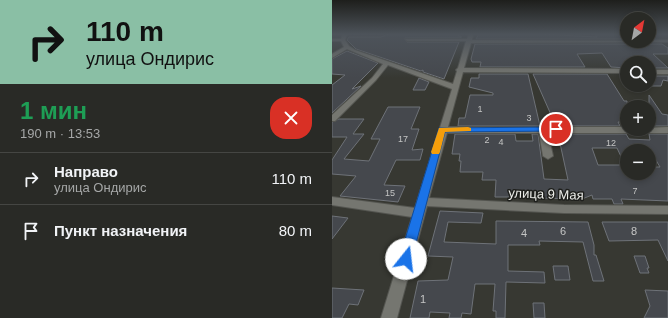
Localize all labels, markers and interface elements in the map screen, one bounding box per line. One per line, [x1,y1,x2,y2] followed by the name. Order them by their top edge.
[620,12,656,48] north arrow
[620,12,656,180] map controls
[20,16,72,68] icon: right
[86,16,164,47] text: 110 m
[86,49,214,69] text: улица Ондирис
[620,56,656,92] button: search
[20,97,87,124] text: 1 мин
[270,97,312,139] button: close
[620,100,656,136] button: +
[477,104,483,114] house number: 1
[539,112,573,146] pin
[526,113,532,123] house number: 3
[545,118,567,140] icon: arrive
[20,126,100,141] text: 190 m · 13:53
[398,134,408,144] house number: 17
[484,135,490,145] house number: 2
[498,137,504,147] house number: 4
[606,138,616,148] house number: 12
[620,144,656,180] button: −
[54,163,118,180] text: Направо
[20,168,42,190] icon: right
[271,170,312,187] text: 110 m
[54,180,146,195] text: улица Ондирис
[508,185,584,203] street label: улица 9 Мая
[632,186,638,196] house number: 7
[385,188,395,198] house number: 15
[20,220,42,242] icon: arrive
[54,222,187,239] text: Пункт назначения
[279,222,312,239] text: 80 m
[560,225,566,237] house number: 6
[631,225,637,237] house number: 8
[521,227,527,239] house number: 4
[385,238,427,280] position arrow
[420,293,426,305] house number: 1

